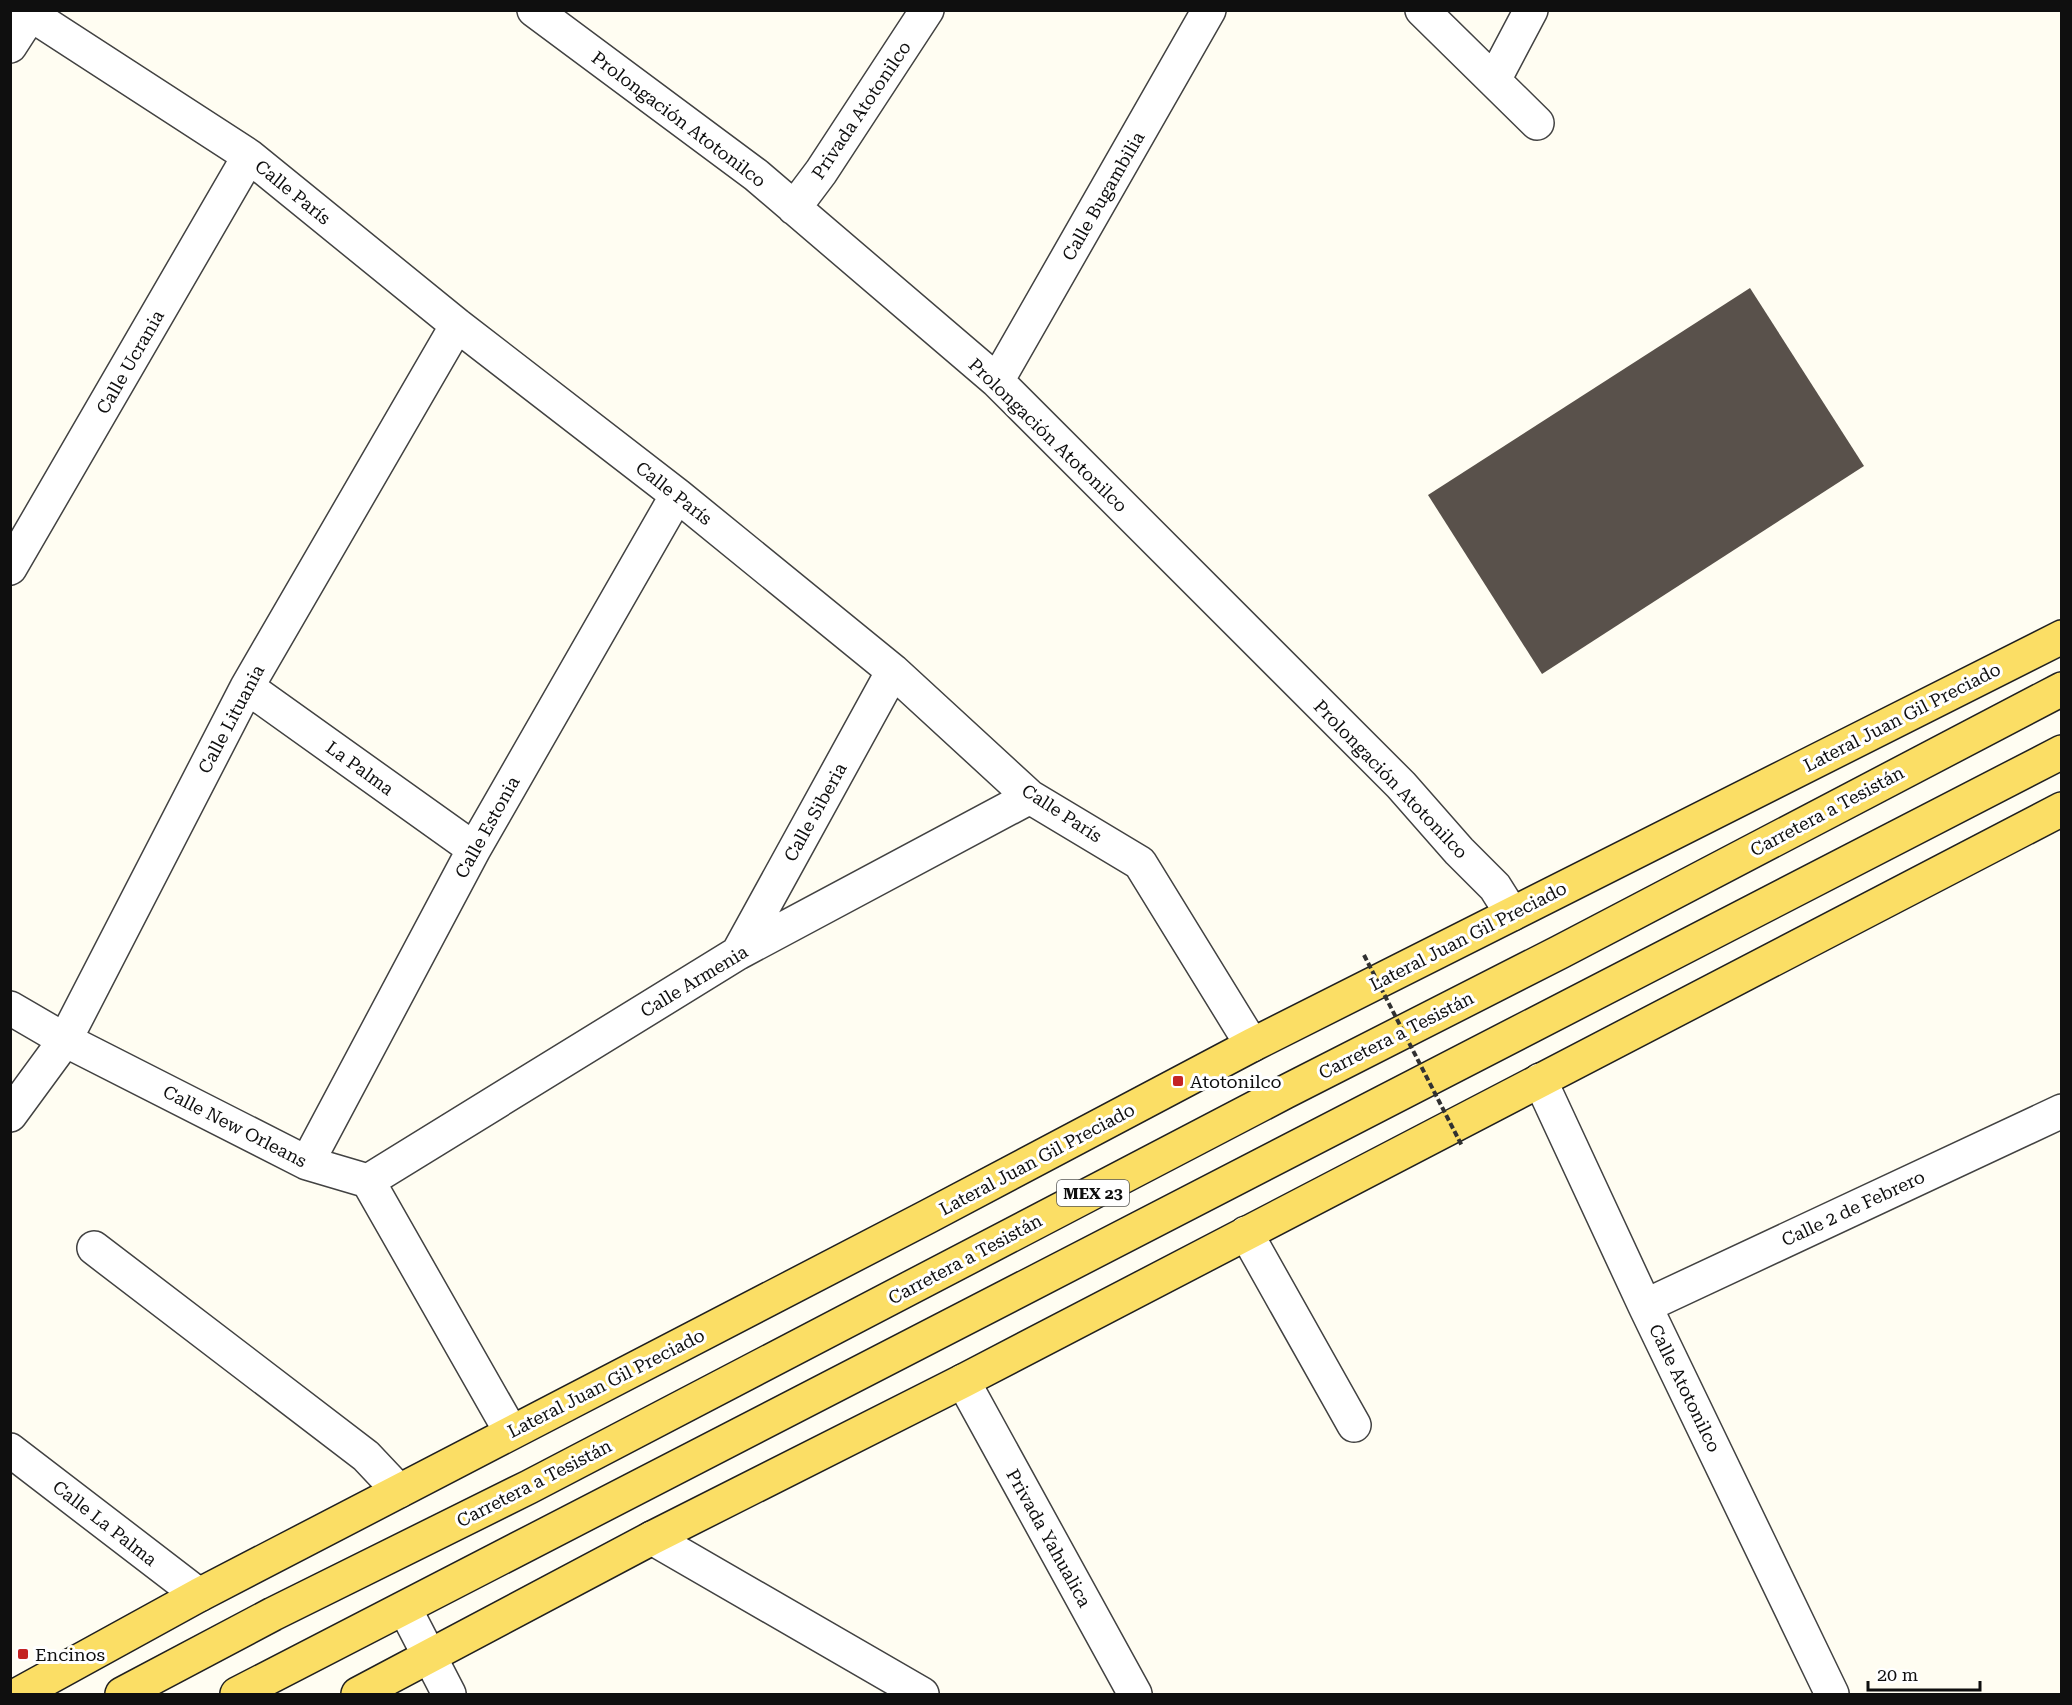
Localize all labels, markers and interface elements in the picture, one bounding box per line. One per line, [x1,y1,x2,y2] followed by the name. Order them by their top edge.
[807,37,915,183] street label: Privada Atotonilco
[588,47,770,191] street label: Prolongación Atotonilco
[1058,128,1149,264] street label: Calle Bugambilia
[251,155,335,229] street label: Calle París
[92,306,168,418] street label: Calle Ucrania
[964,354,1132,516] street label: Prolongación Atotonilco
[632,457,716,529] street label: Calle París
[1800,658,2004,776] street label: Lateral Juan Gil Preciado
[194,661,269,777] street label: Calle Lituania
[1310,695,1472,863] street label: Prolongación Atotonilco
[322,737,398,800] street label: La Palma
[779,759,851,865] street label: Calle Siberia
[1747,761,1908,860] street label: Carretera a Tesistán
[450,772,524,882] street label: Calle Estonia
[1018,779,1106,847] street label: Calle París
[1366,877,1570,995] street label: Lateral Juan Gil Preciado
[636,941,752,1021] street label: Calle Armenia
[1315,987,1477,1083] street label: Carretera a Tesistán
[1190,1071,1282,1092] place label: Atotonilco
[1171,1074,1185,1088] marker: Atotonilco
[160,1081,310,1171] street label: Calle New Orleans
[936,1099,1138,1219] street label: Lateral Juan Gil Preciado
[1778,1166,1928,1250] street label: Calle 2 de Febrero
[1057,1180,1129,1206] road number: MEX 23
[885,1209,1046,1308] street label: Carretera a Tesistán
[1645,1321,1725,1455] street label: Calle Atotonilco
[504,1324,708,1442] street label: Lateral Juan Gil Preciado
[453,1435,615,1531] street label: Carretera a Tesistán
[1002,1465,1096,1611] street label: Privada Yahualica
[49,1476,161,1570] street label: Calle La Palma
[35,1644,105,1665] place label: Encinos
[16,1647,30,1661] marker: Encinos
[1868,1654,1980,1692] scale bar
[1877,1664,1918,1685] text: 20 m

